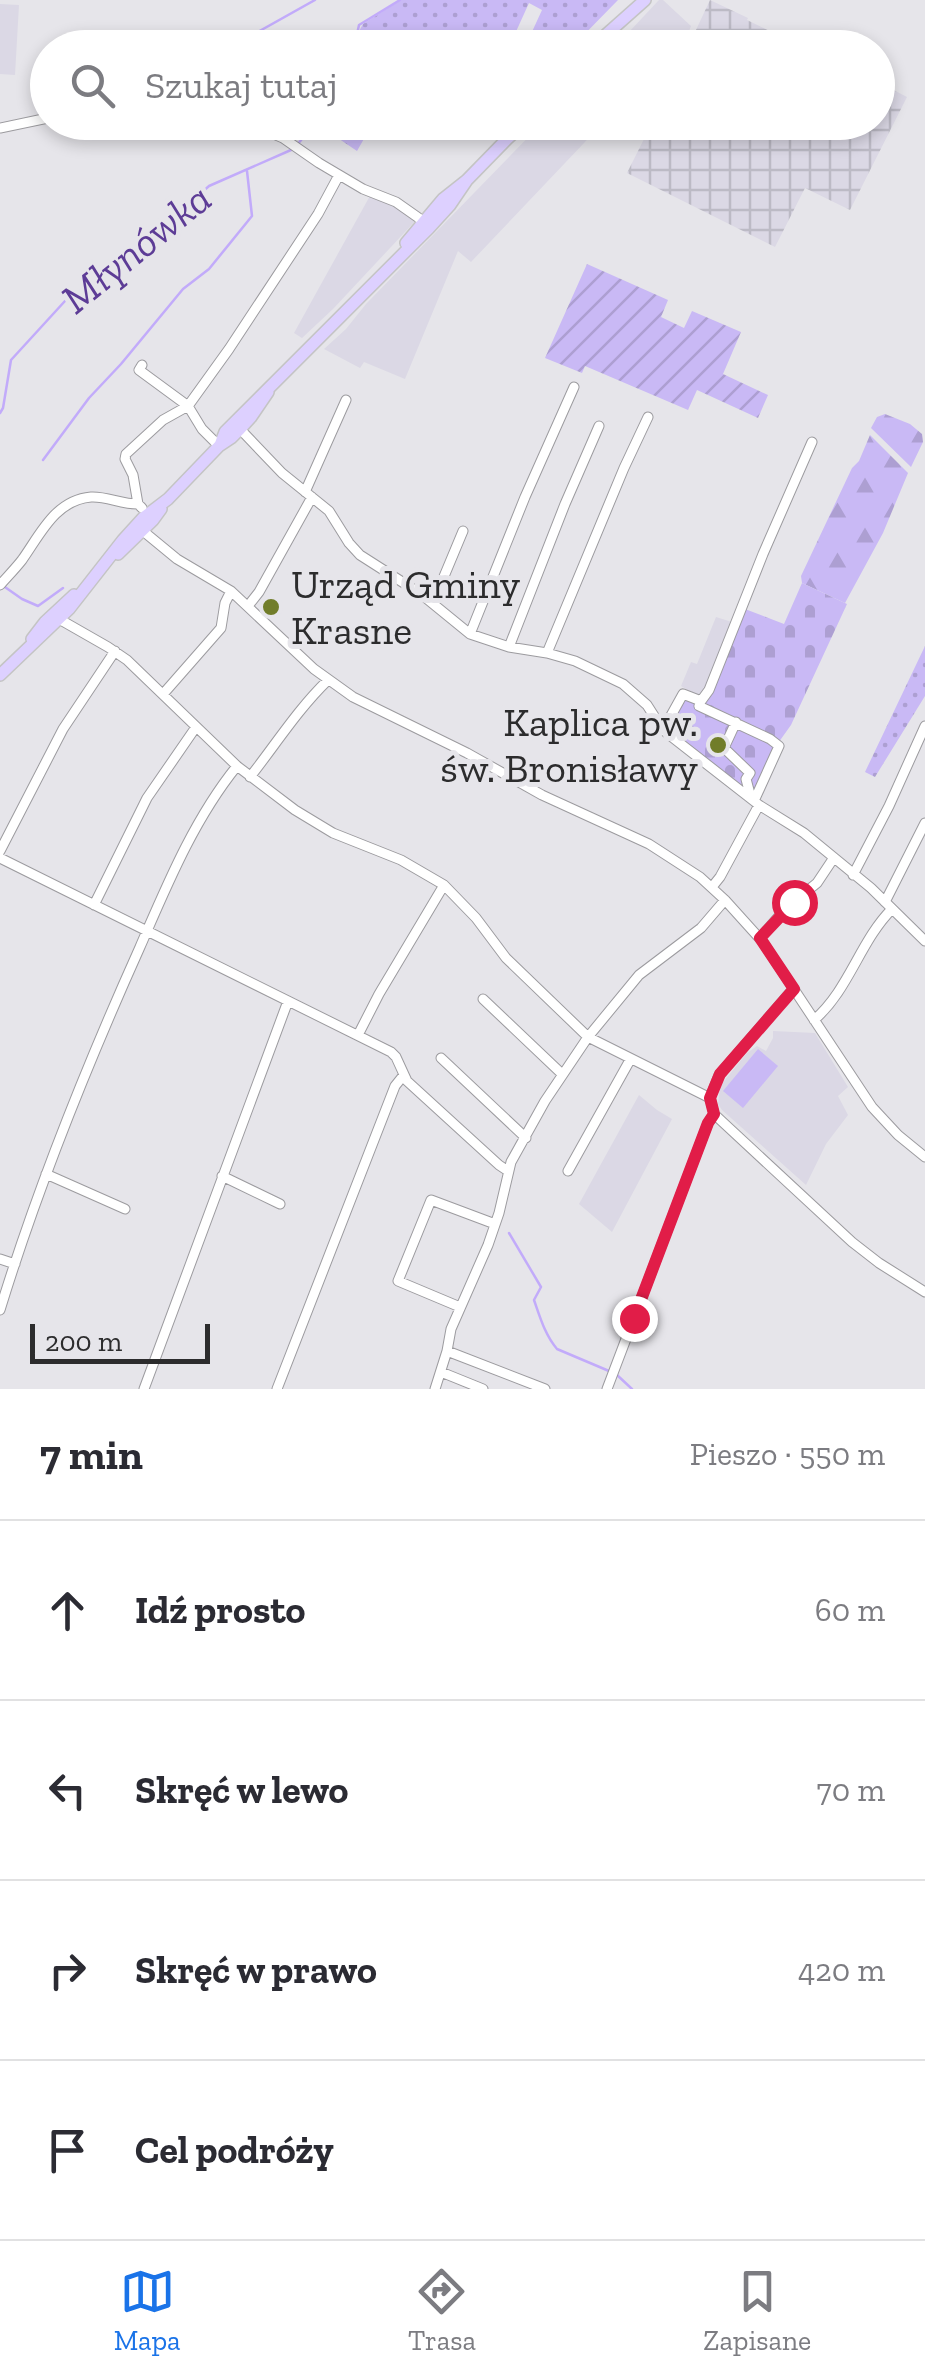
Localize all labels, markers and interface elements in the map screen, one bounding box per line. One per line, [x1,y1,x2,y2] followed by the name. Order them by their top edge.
[30,30,895,140] search box
[65,58,120,113] icon: search
[145,62,338,108] text: Szukaj tutaj
[51,172,221,324] water label: Młynówka
[291,560,521,654] place label: Urząd Gminy Krasne
[260,596,282,618] marker: Urząd Gminy Krasne
[440,698,699,792] place label: Kaplica pw. św. Bronisławy
[707,734,729,756] marker: Kaplica pw. św. Bronisławy
[772,880,818,926] route start
[612,1296,658,1342] route end
[30,1319,210,1364] scale bar
[45,1325,122,1358] text: 200 m
[40,1429,143,1480] text: 7 min
[690,1435,885,1473] text: Pieszo · 550 m
[40,1583,95,1638] icon: ahead
[135,1587,305,1633] text: Idź prosto
[815,1591,885,1629] text: 60 m
[40,1763,95,1818] icon: left
[135,1767,349,1813] text: Skręć w lewo
[817,1771,885,1809] text: 70 m
[40,1943,95,1998] icon: right
[135,1947,377,1993] text: Skręć w prawo
[798,1951,885,1989] text: 420 m
[40,2123,95,2178] icon: arrive
[135,2127,334,2173] text: Cel podróży
[114,2264,181,2357] tab: Mapa
[408,2264,476,2357] tab: Trasa
[703,2264,811,2357] tab: Zapisane

